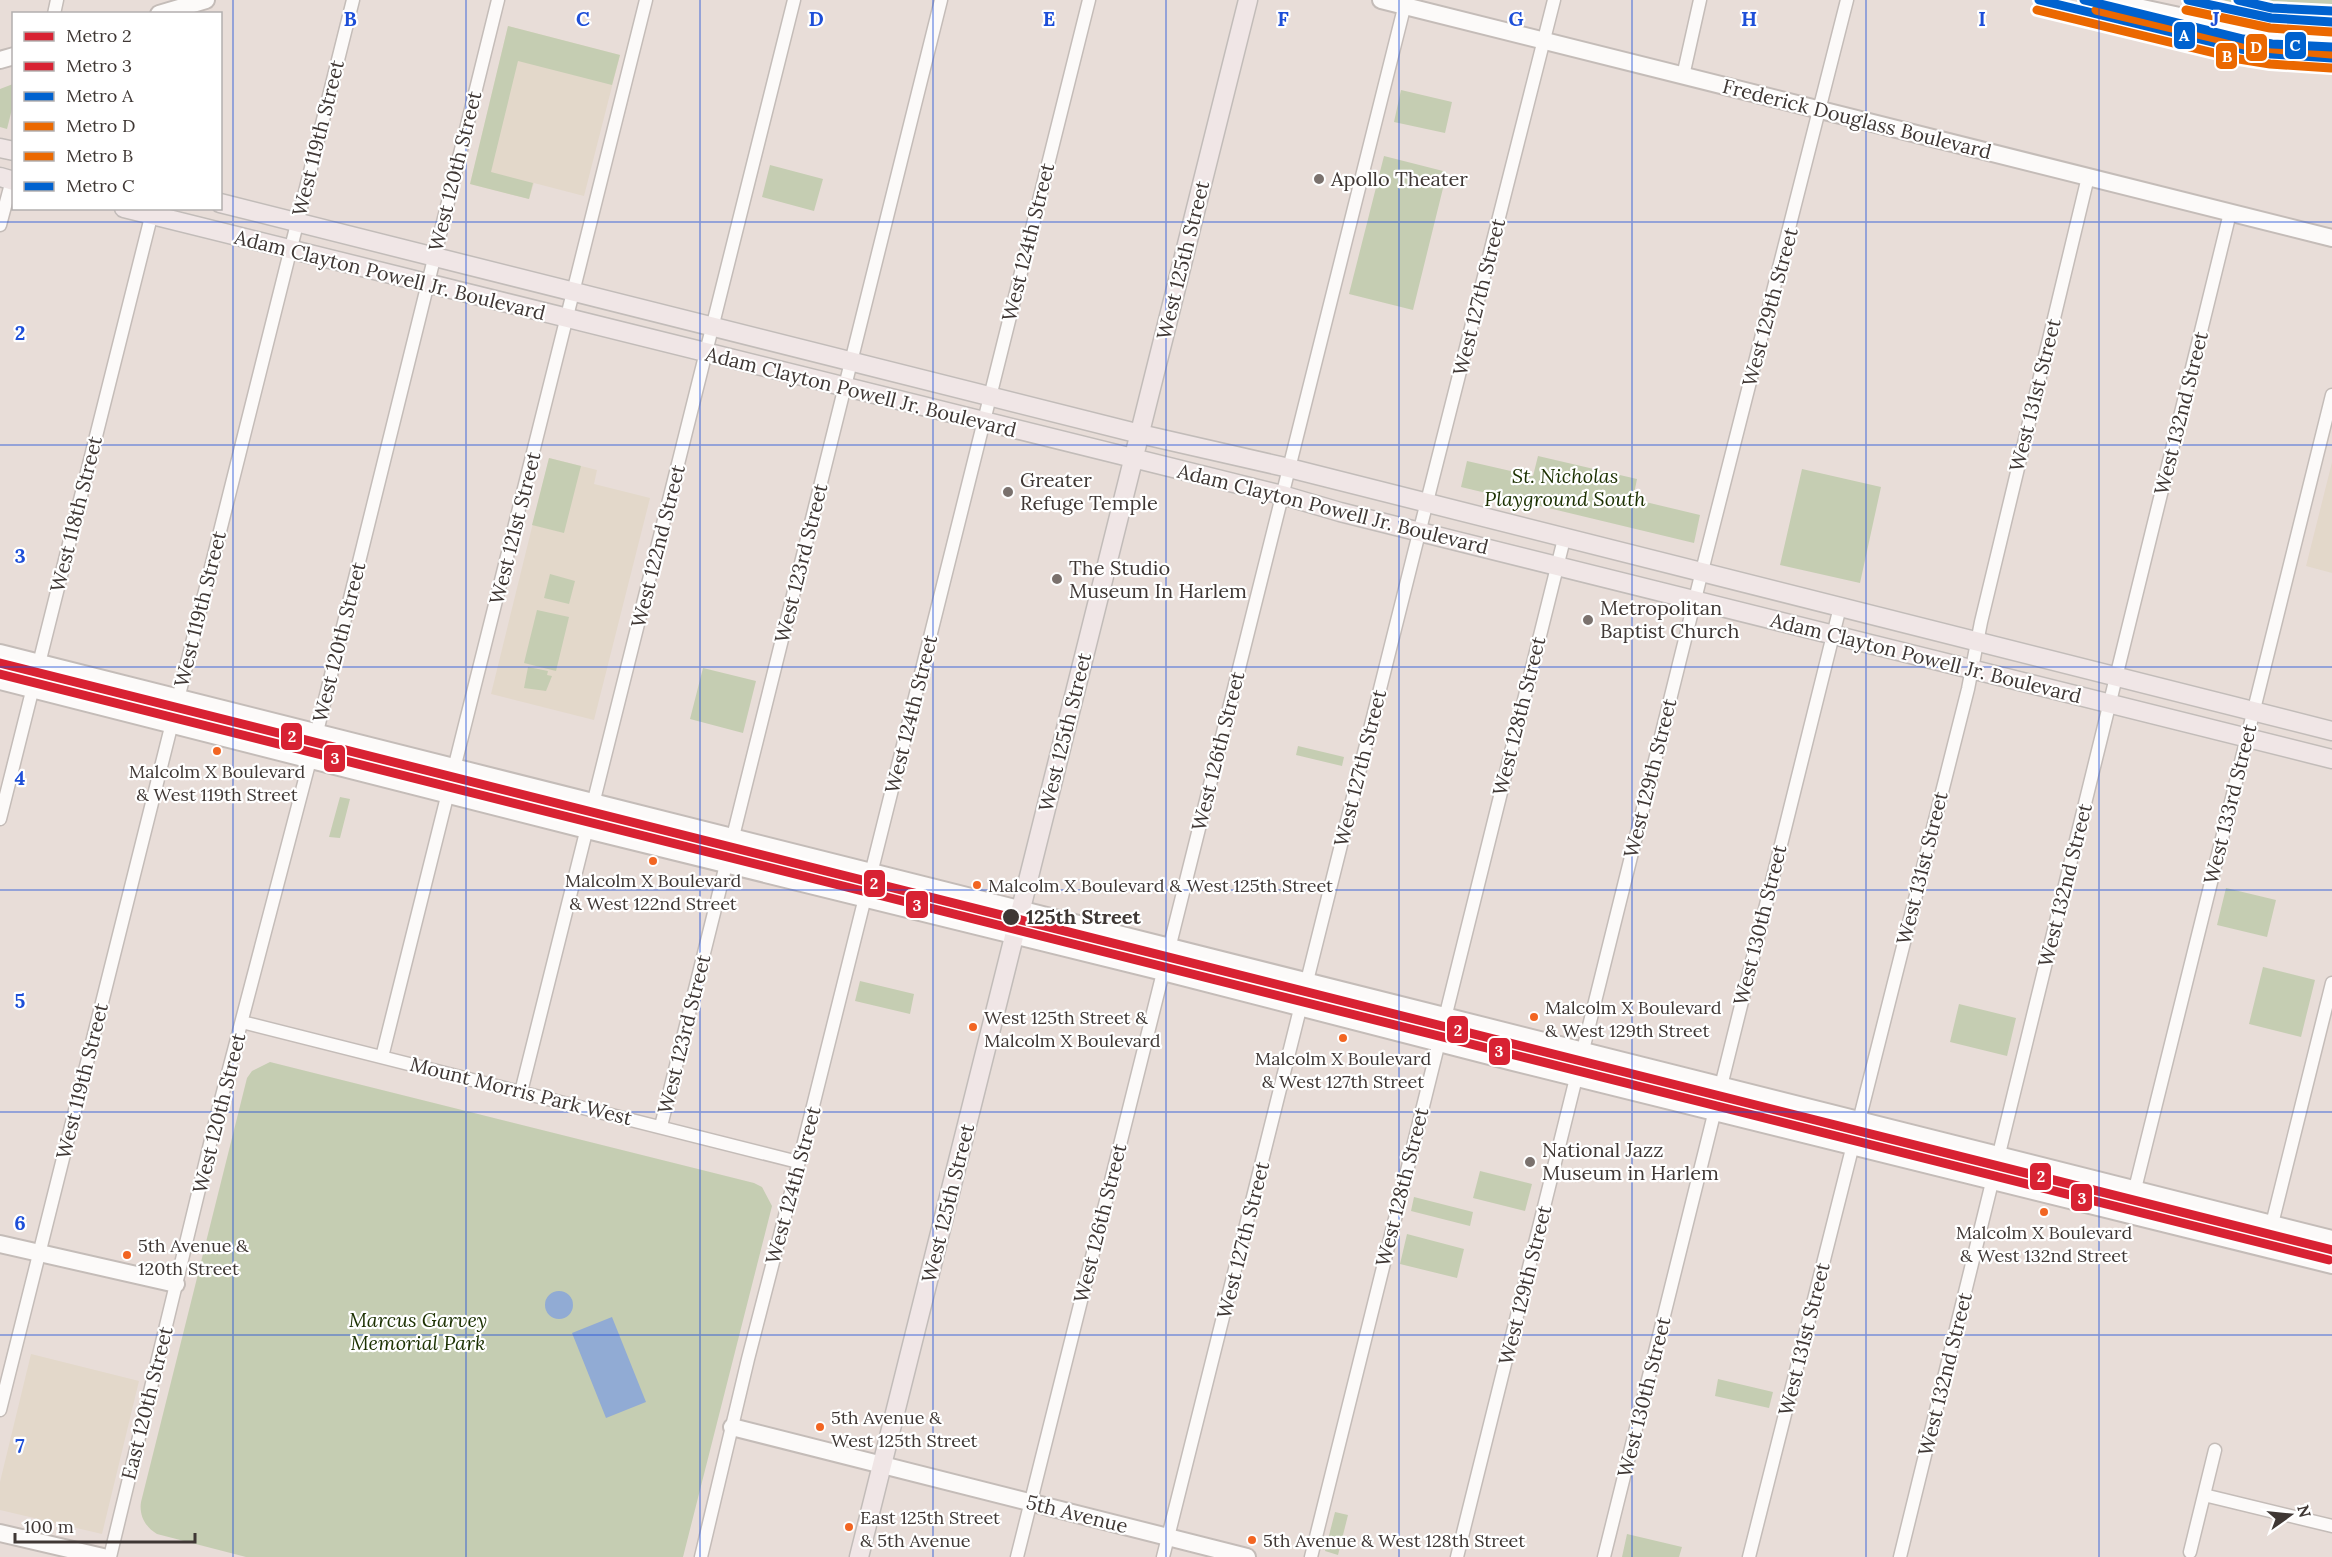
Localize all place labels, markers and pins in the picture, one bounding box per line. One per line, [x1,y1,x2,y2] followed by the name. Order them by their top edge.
[1330,166,1468,191] place label: Apollo Theater
[1312,172,1326,186] marker: Apollo Theater
[1020,467,1158,515] place label: Greater Refuge Temple
[1001,485,1015,499] marker: Greater Refuge Temple
[1069,555,1247,603] place label: The Studio Museum In Harlem
[1050,572,1064,586] marker: The Studio Museum In Harlem
[1600,595,1739,643] place label: Metropolitan Baptist Church
[1581,613,1595,627] marker: Metropolitan Baptist Church
[211,745,223,757] marker: Malcolm X Boulevard & West 119th Street
[129,760,305,806] place label: Malcolm X Boulevard & West 119th Street
[647,855,659,867] marker: Malcolm X Boulevard & West 122nd Street
[565,869,741,915] place label: Malcolm X Boulevard & West 122nd Street
[988,874,1333,897] place label: Malcolm X Boulevard & West 125th Street
[971,879,983,891] marker: Malcolm X Boulevard & West 125th Street
[1026,904,1142,929] place label: 125th Street
[1001,907,1021,927] marker: 125th Street
[1545,996,1722,1042] place label: Malcolm X Boulevard & West 129th Street
[984,1006,1161,1052] place label: West 125th Street & Malcolm X Boulevard
[1528,1011,1540,1023] marker: Malcolm X Boulevard & West 129th Street
[967,1021,979,1033] marker: West 125th Street & Malcolm X Boulevard
[1337,1032,1349,1044] marker: Malcolm X Boulevard & West 127th Street
[1255,1047,1431,1093] place label: Malcolm X Boulevard & West 127th Street
[1542,1137,1719,1185] place label: National Jazz Museum in Harlem
[1523,1155,1537,1169] marker: National Jazz Museum in Harlem
[2038,1206,2050,1218] marker: Malcolm X Boulevard & West 132nd Street
[1956,1221,2132,1267] place label: Malcolm X Boulevard & West 132nd Street
[138,1234,249,1280] place label: 5th Avenue & 120th Street
[121,1249,133,1261] marker: 5th Avenue & 120th Street
[831,1406,978,1452] place label: 5th Avenue & West 125th Street
[814,1421,826,1433] marker: 5th Avenue & West 125th Street
[860,1506,1000,1552] place label: East 125th Street & 5th Avenue
[843,1521,855,1533] marker: East 125th Street & 5th Avenue
[1263,1529,1525,1552] place label: 5th Avenue & West 128th Street
[1246,1534,1258,1546] marker: 5th Avenue & West 128th Street

